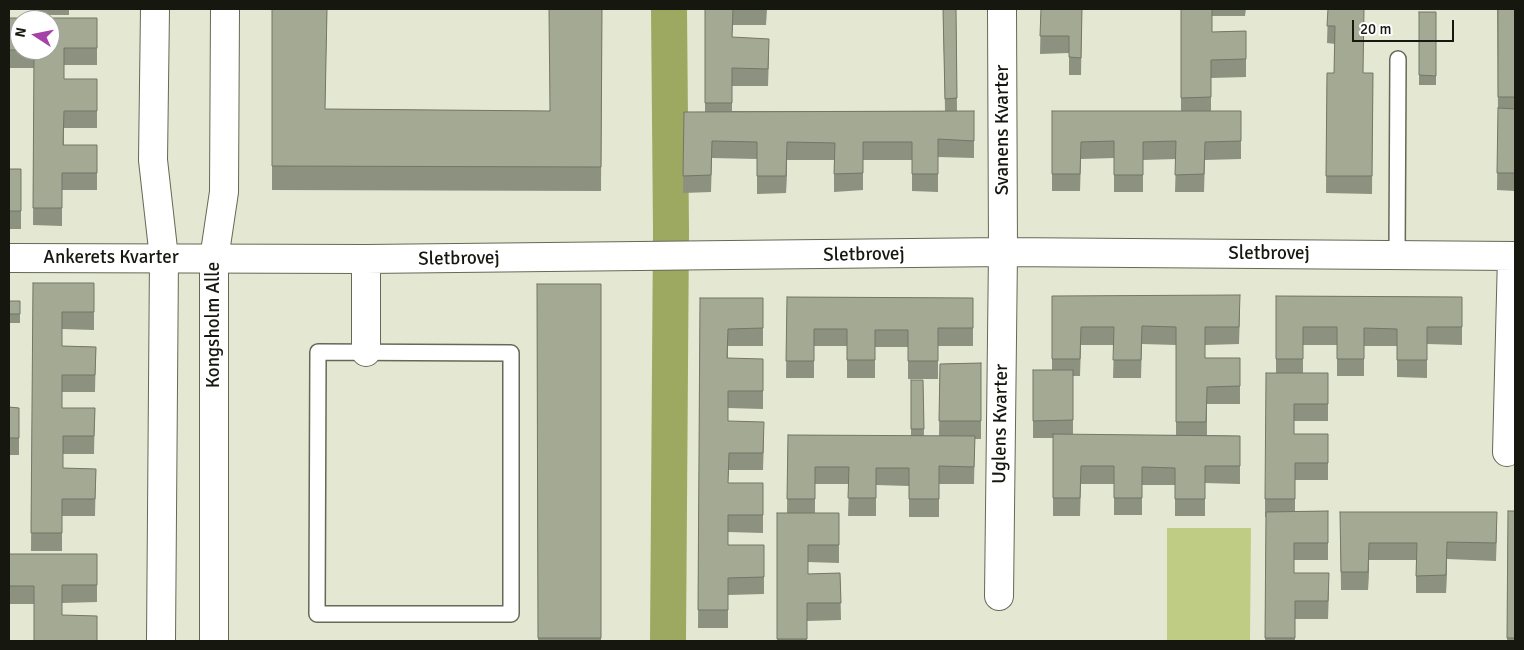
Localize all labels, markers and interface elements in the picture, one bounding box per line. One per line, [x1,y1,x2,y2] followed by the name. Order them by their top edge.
[10,10,60,60] north arrow
[1354,10,1456,42] scale bar
[1360,20,1391,38] text: 20 m
[11,26,30,39] text: N
[992,65,1014,195] street label: Svanens Kvarter
[823,243,905,267] street label: Sletbrovej
[1228,243,1310,265] street label: Sletbrovej
[43,247,179,269] street label: Ankerets Kvarter
[418,247,500,271] street label: Sletbrovej
[203,262,225,388] street label: Kongsholm Alle
[989,364,1013,484] street label: Uglens Kvarter

